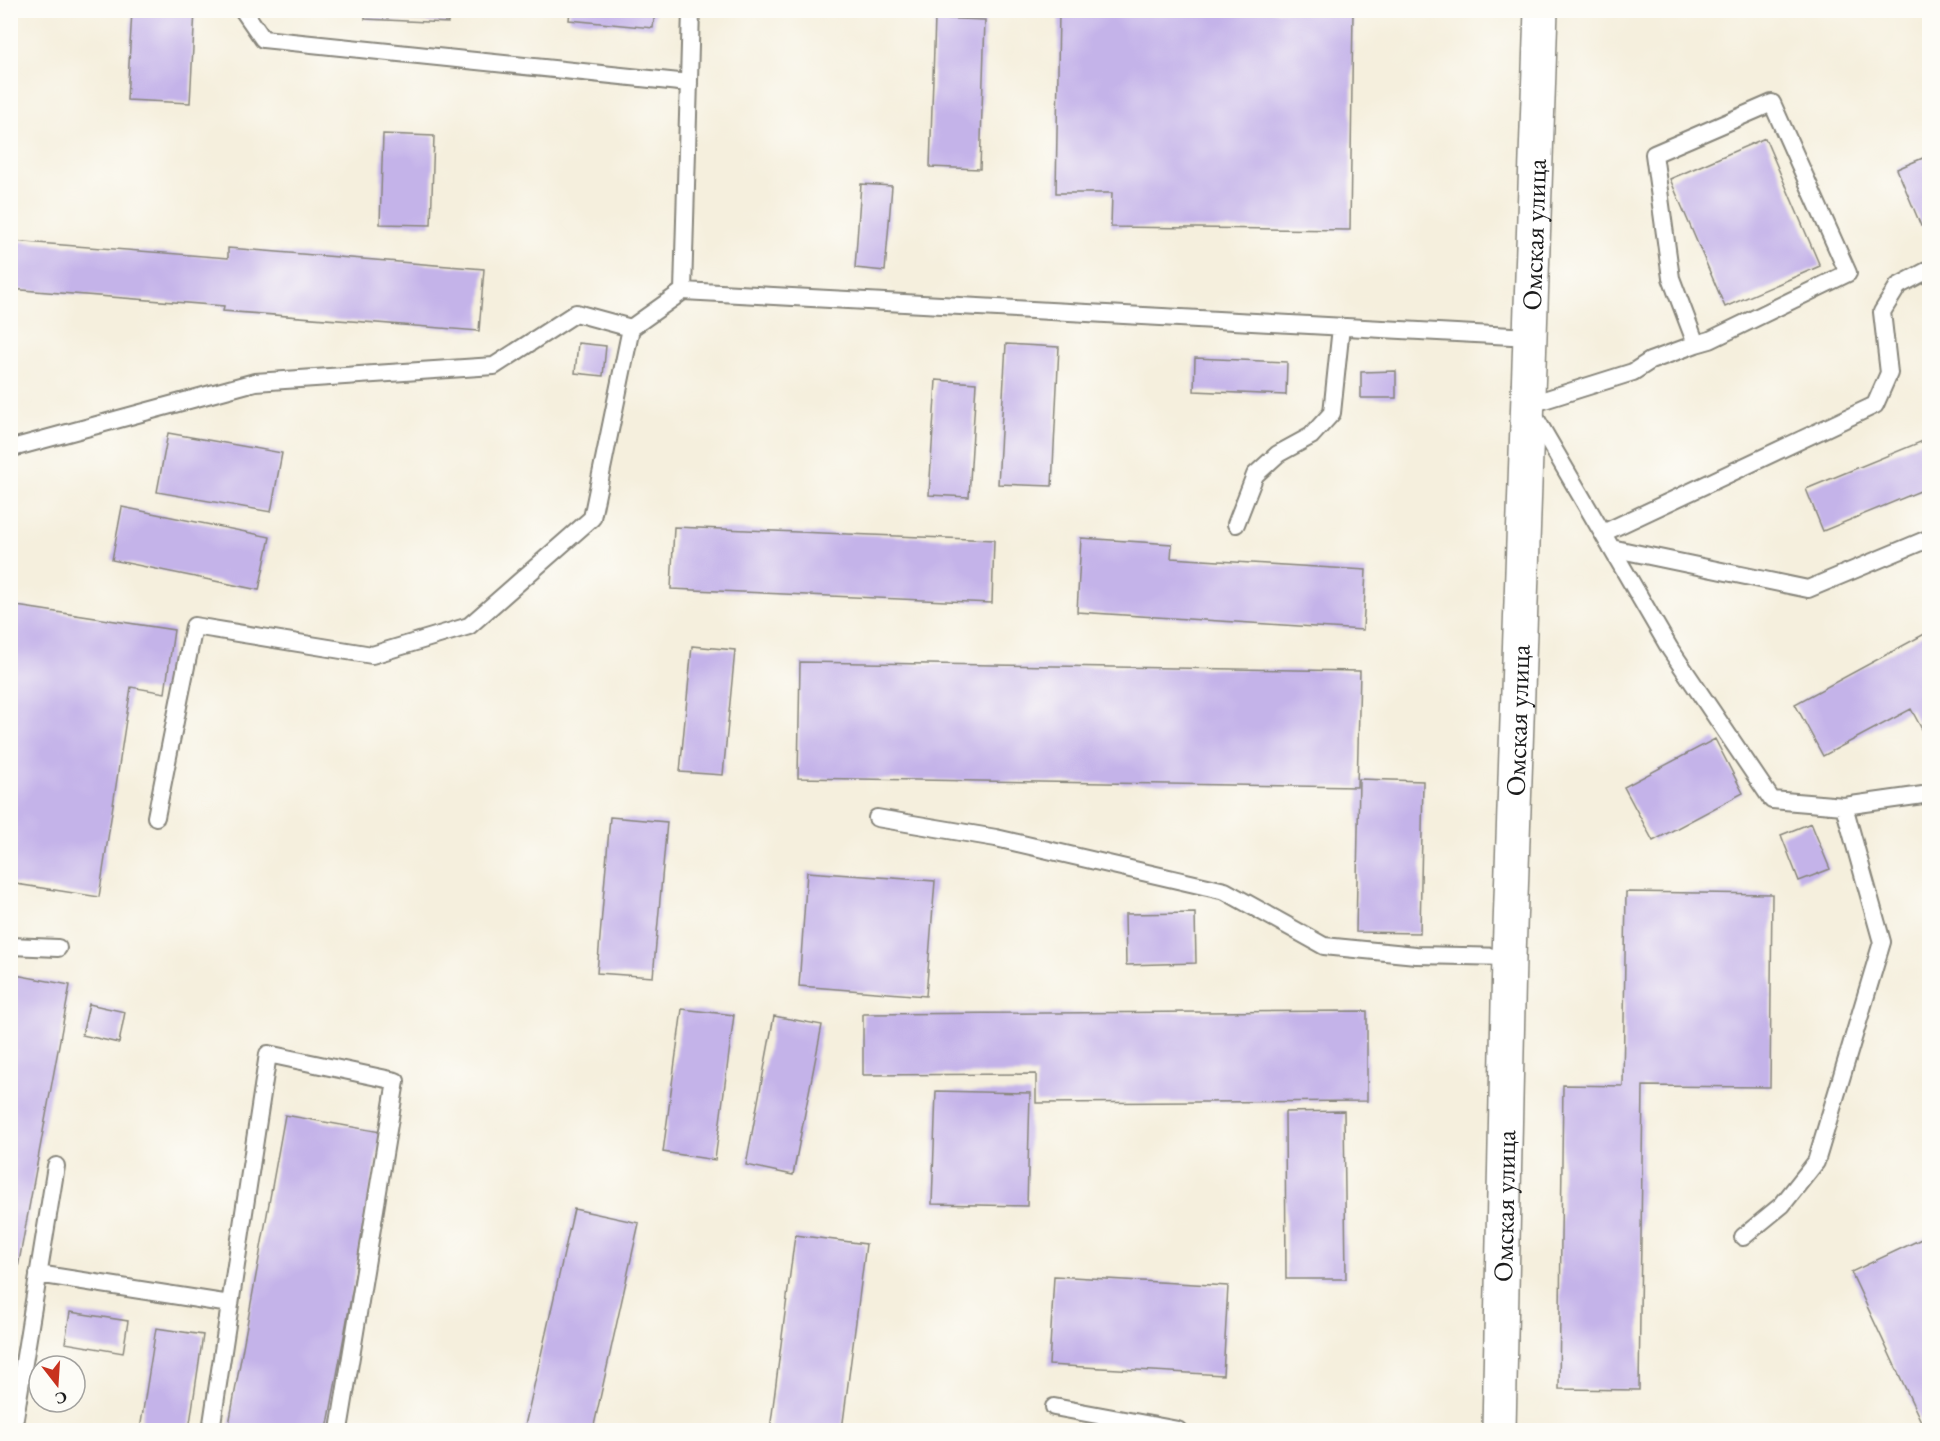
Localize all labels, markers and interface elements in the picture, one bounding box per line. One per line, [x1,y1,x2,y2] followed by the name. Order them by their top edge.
[1513,158,1553,311] street label: Омская улица
[1497,643,1537,797] street label: Омская улица
[1485,1130,1523,1282] street label: Омская улица
[27,1354,87,1414] north arrow
[53,1386,70,1410] text: С

